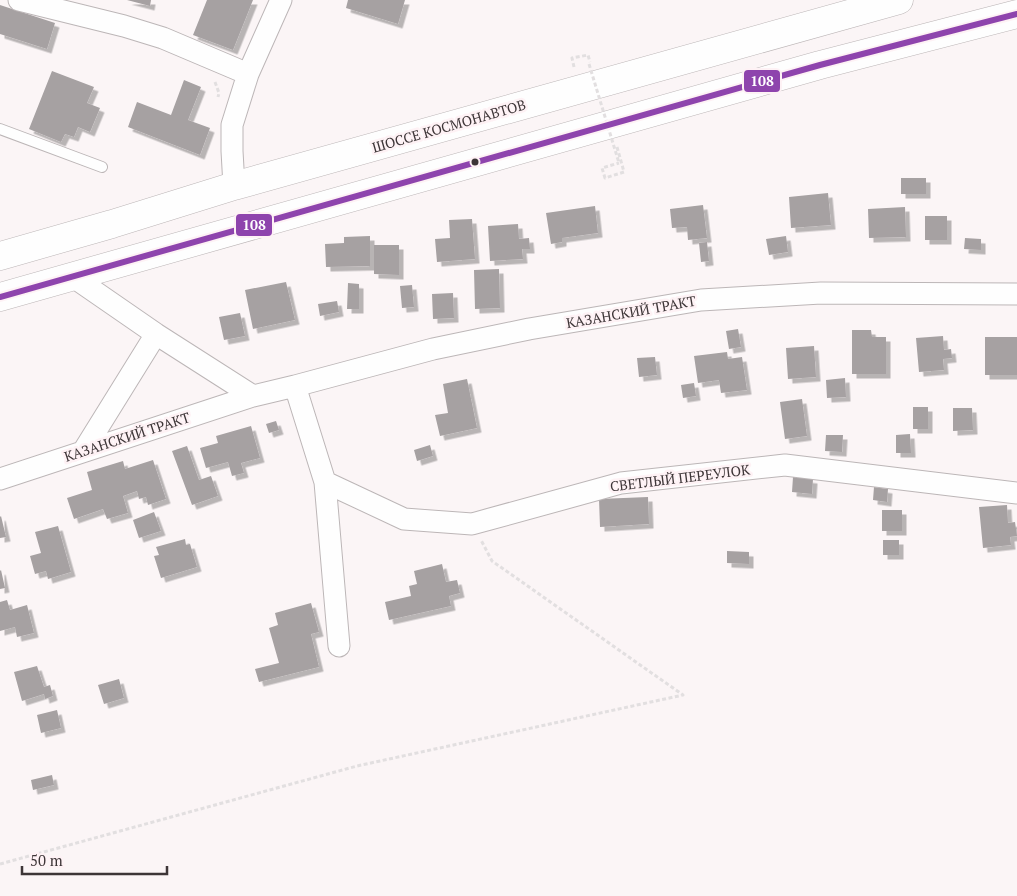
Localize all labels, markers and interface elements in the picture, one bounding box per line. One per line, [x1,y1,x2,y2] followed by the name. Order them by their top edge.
[743,69,781,93] line badge: 108
[750,71,774,90] text: 108
[370,95,528,157] street label: ШОССЕ КОСМОНАВТОВ
[470,157,480,167] unlabelled marker
[235,213,273,237] line badge: 108
[242,215,266,234] text: 108
[565,291,697,332] street label: КАЗАНСКИЙ ТРАКТ
[62,407,192,466] street label: КАЗАНСКИЙ ТРАКТ
[609,459,752,496] street label: СВЕТЛЫЙ ПЕРЕУЛОК
[22,844,168,876] scale bar
[30,850,63,870] text: 50 m

